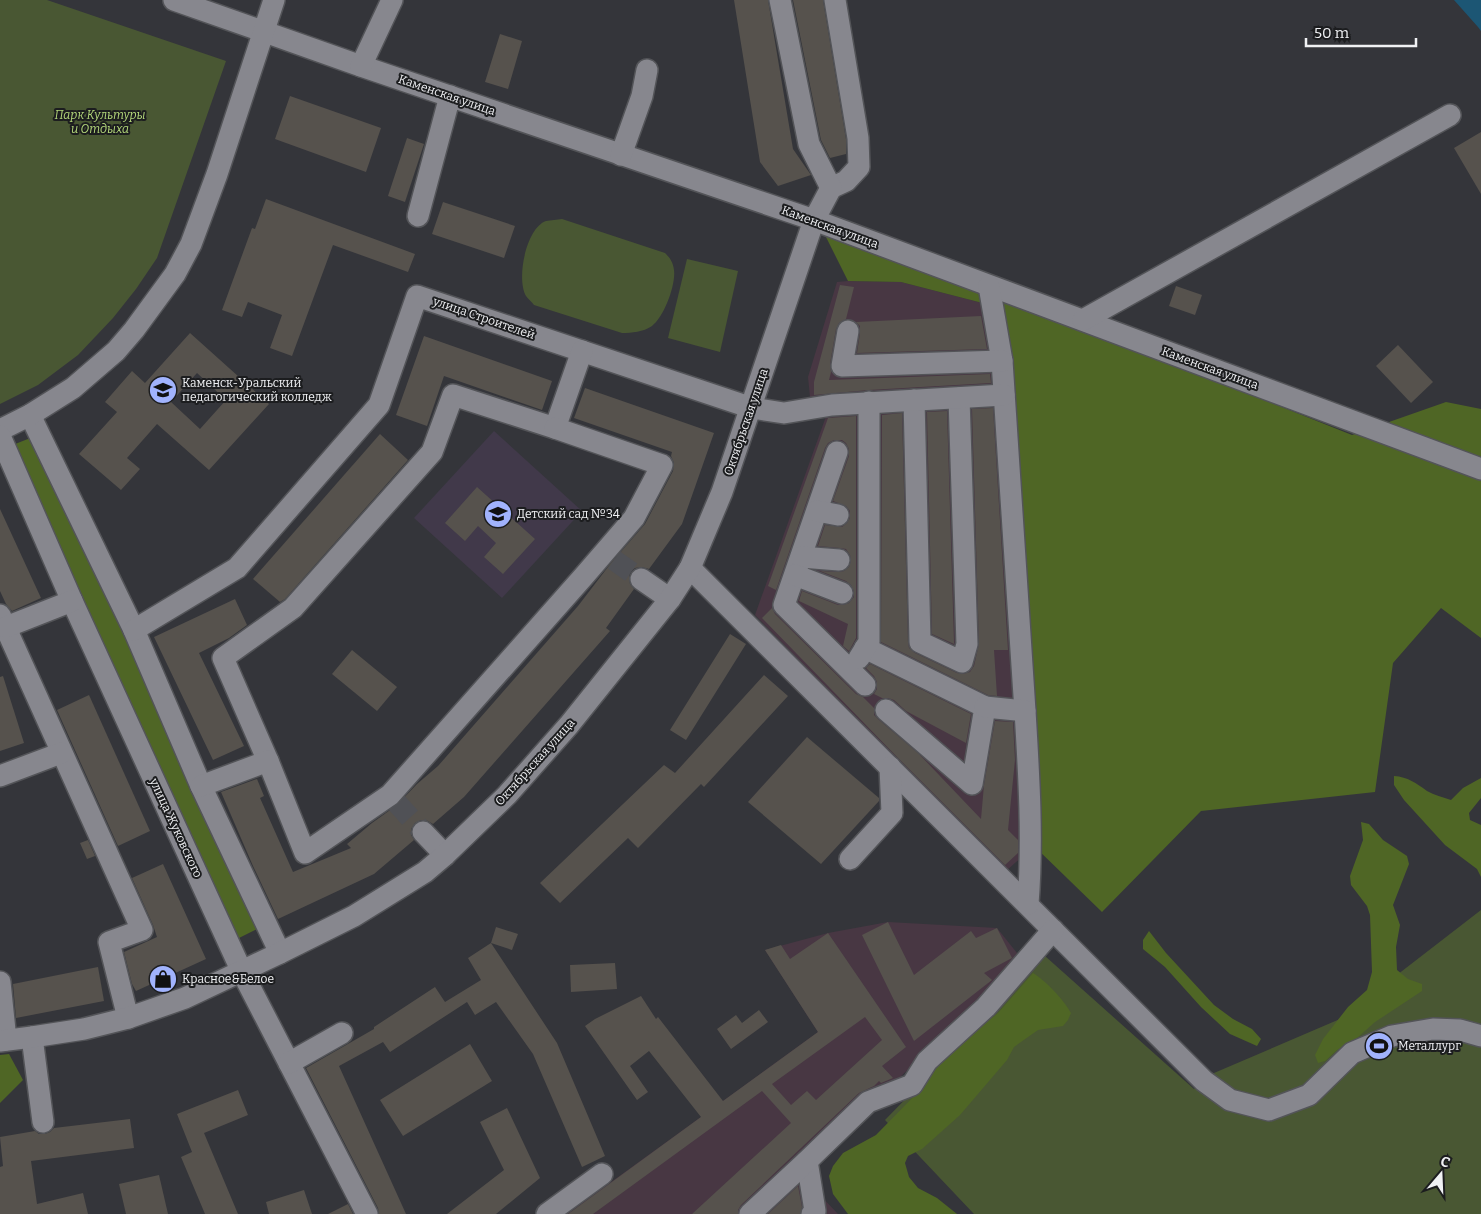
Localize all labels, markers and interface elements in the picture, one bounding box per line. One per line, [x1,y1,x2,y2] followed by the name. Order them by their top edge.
[1306,15,1416,47] scale bar
[1314,24,1350,42] text: 50 m
[397,72,498,118] street label: Каменская улица
[54,108,146,136] park label: Парк Культуры и Отдыха
[780,203,881,251] street label: Каменская улица
[430,294,537,342] street label: улица Строителей
[1160,344,1261,392] street label: Каменская улица
[721,366,771,477] street label: Октябрьская улица
[148,375,178,405] school or university icon: Каменск-Уральский педагогический колледж
[182,376,332,404] place label: Каменск-Уральский педагогический колледж
[483,499,513,529] school or university icon: Детский сад №34
[517,507,620,521] place label: Детский сад №34
[492,715,578,808] street label: Октябрьская улица
[146,775,205,880] street label: улица Жуковского
[148,964,178,994] shop icon: Красное&Белое
[182,972,274,986] place label: Красное&Белое
[1364,1031,1394,1061] sports icon: Металлург
[1398,1039,1461,1053] place label: Металлург
[1416,1149,1466,1199] north arrow
[1438,1153,1452,1172] text: С

